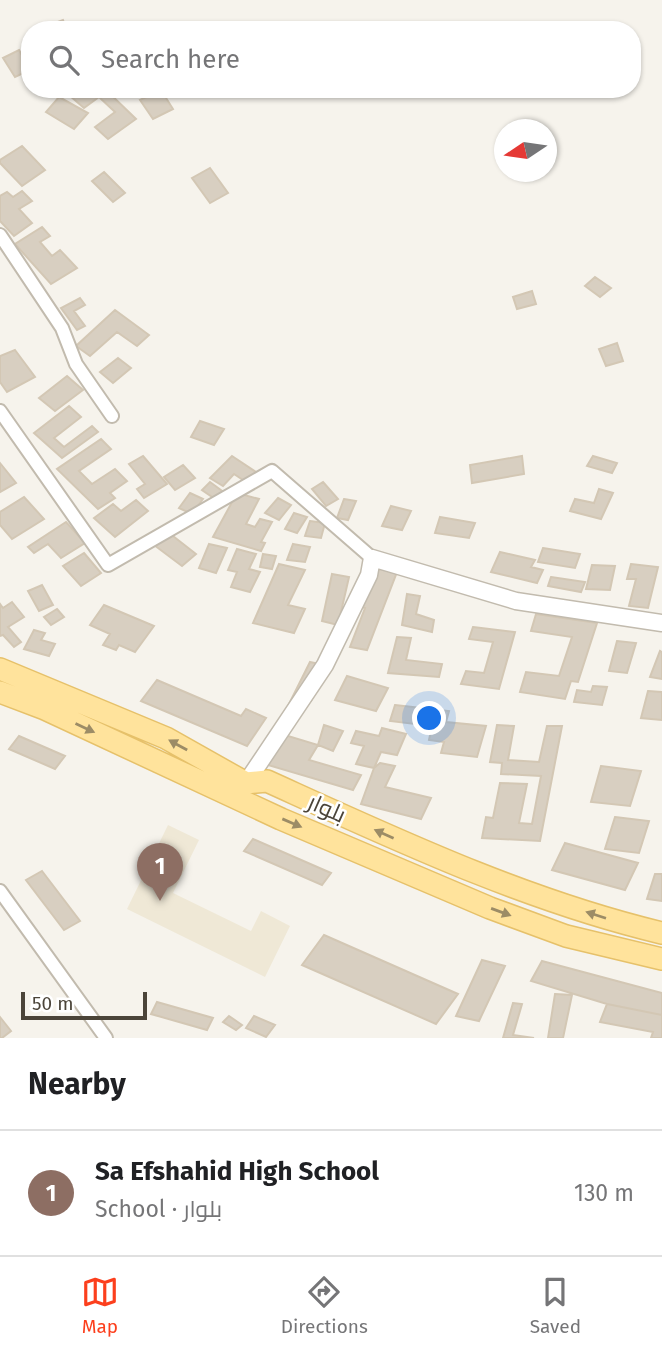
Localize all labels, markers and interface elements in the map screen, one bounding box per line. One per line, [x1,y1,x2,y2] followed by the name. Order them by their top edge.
[21,21,641,98] search box
[45,41,83,79] icon: search
[101,44,240,75] text: Search here
[494,119,557,182] north arrow
[412,701,446,735] your location
[75,722,95,734] one-way arrow
[168,739,187,751] one-way arrow
[302,787,350,829] street label: بلوار
[282,817,302,829] one-way arrow
[374,828,394,840] one-way arrow
[137,843,183,901] pin: 1
[491,907,512,918] one-way arrow
[586,909,607,920] one-way arrow
[21,989,147,1021] scale bar
[32,992,73,1015] text: 50 m
[28,1066,126,1102] text: Nearby
[95,1156,379,1187] text: Sa Efshahid High School
[46,1179,56,1207] text: 1
[574,1179,634,1207] text: 130 m
[95,1195,222,1223] text: School · بلوار
[81,1273,119,1338] tab: Map
[281,1273,368,1338] tab: Directions
[530,1273,581,1338] tab: Saved

